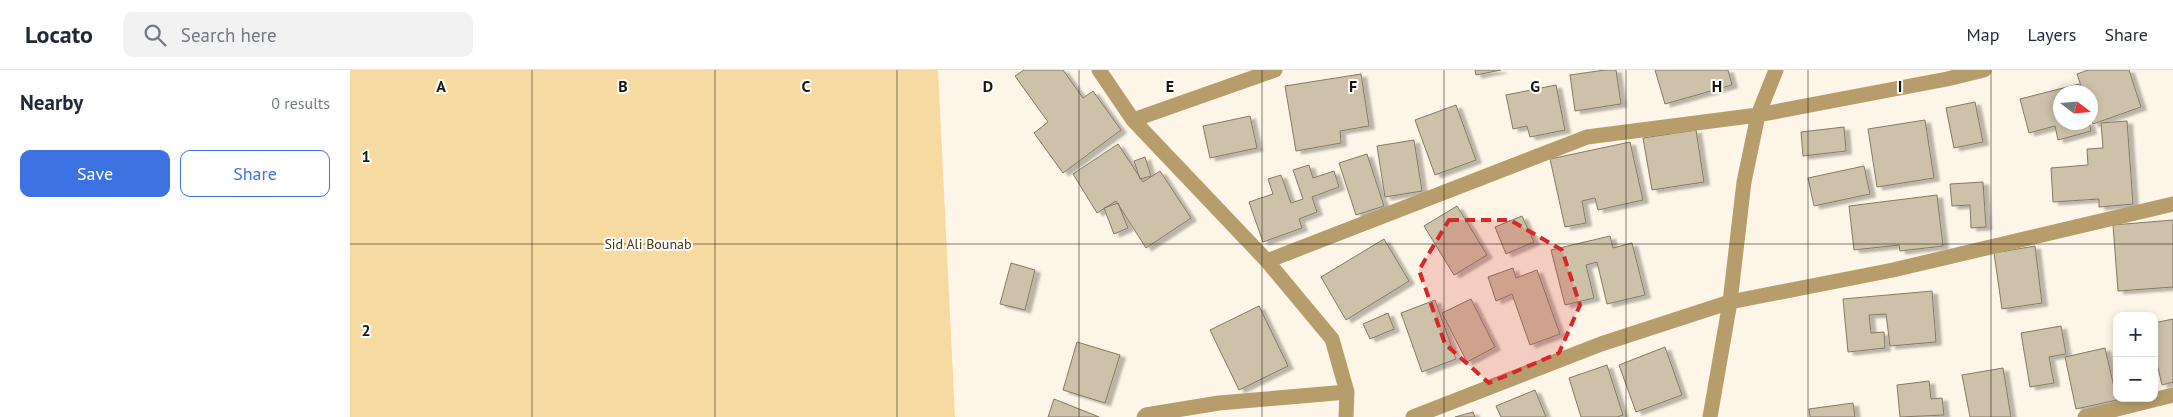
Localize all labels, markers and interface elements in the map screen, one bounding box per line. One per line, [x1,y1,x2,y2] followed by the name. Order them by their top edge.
[123,12,473,57] search box
[25,19,93,50] text: Locato
[141,21,169,49] icon: search
[181,23,277,47] text: Search here
[1967,23,1999,46] text: Map
[2027,23,2076,46] text: Layers
[2104,23,2148,46] text: Share
[436,76,446,96] text: A
[618,76,628,96] text: B
[802,76,811,96] text: C
[983,76,993,96] text: D
[1166,76,1174,96] text: E
[1349,76,1357,96] text: F
[1530,76,1540,96] text: G
[1712,76,1722,96] text: H
[1898,76,1902,96] text: I
[2053,85,2098,130] north arrow
[20,89,83,116] text: Nearby
[271,93,330,113] text: 0 results
[361,146,371,166] text: 1
[20,150,170,197] button: Save
[180,150,330,197] button: Share
[604,235,692,253] park label: Sid Ali Bounab
[2113,312,2158,402] map controls
[2113,312,2158,357] button: +
[361,320,371,340] text: 2
[2113,357,2158,402] button: −

